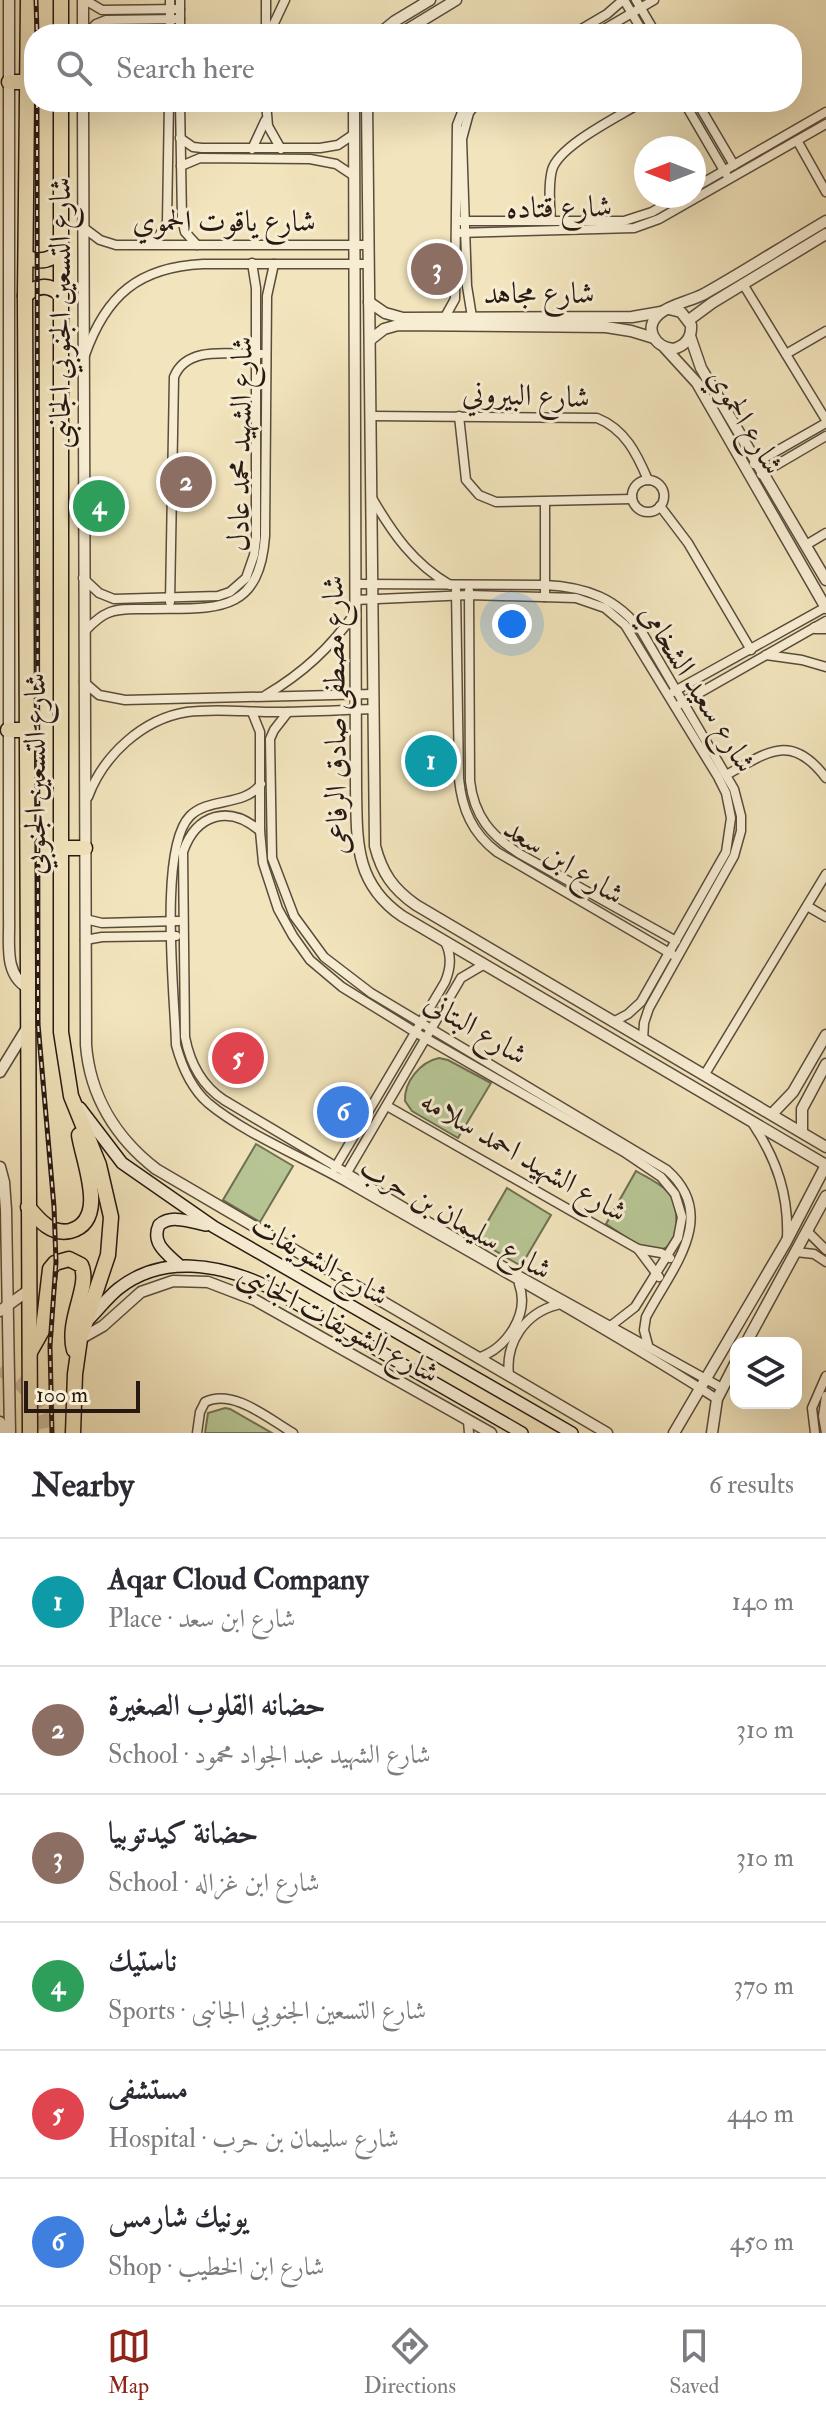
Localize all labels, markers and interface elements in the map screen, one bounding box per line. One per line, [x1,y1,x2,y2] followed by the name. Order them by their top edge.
[24,24,802,112] search box
[52,46,96,90] icon: search
[116,50,255,87] text: Search here
[634,136,706,208] north arrow
[42,177,85,449] street label: شارع التسعين الجنوبي الجانبى
[506,188,612,233] street label: شارع قتاده
[132,203,316,246] street label: شارع ياقوت الحموي
[411,239,463,299] pin: 3
[483,275,595,318] street label: شارع مجاهد
[220,336,267,552] street label: شارع الشهيد محمد عادل
[694,361,792,484] street label: شارع الحموي
[461,375,591,422] street label: شارع البيروني
[160,452,212,512] pin: 2
[73,476,125,536] pin: 4
[315,575,362,855] street label: شارع مصطفى صادق الرفاعى
[626,597,764,783] street label: شارع سعيد الشخامي
[492,604,532,644] your location
[17,673,60,875] street label: شارع التسعين الجنوبي
[405,731,457,791] pin: 1
[493,810,631,918] street label: شارع ابن سعد
[414,983,534,1079] street label: شارع البتانى
[212,1028,264,1088] pin: 5
[317,1082,369,1142] pin: 6
[411,1082,634,1236] street label: شارع الشهيد احمد سلامه
[350,1148,558,1294] street label: شارع سليمان بن حرب
[241,1206,395,1320] street label: شارع الشويفات
[229,1255,445,1397] street label: شارع الشويفات الجانبى
[730,1337,802,1409] map controls
[730,1337,802,1409] button: layers
[24,1377,140,1413] scale bar
[36,1381,88,1409] text: 100 m
[32,1464,134,1507] text: Nearby
[709,1469,794,1501] text: 6 results
[108,1561,368,1598] text: Aqar Cloud Company
[53,1586,63,1618] text: 1
[732,1586,794,1618] text: 140 m
[108,1603,296,1635] text: Place · شارع ابن سعد
[108,1687,326,1724] text: حضانه القلوب الصغيرة
[51,1714,65,1746] text: 2
[736,1714,794,1746] text: 310 m
[108,1739,431,1771] text: School · شارع الشهيد عبد الجواد محمود
[108,1815,259,1852] text: حضانة كيدتوبيا
[53,1842,63,1874] text: 3
[736,1842,794,1874] text: 310 m
[108,1867,320,1899] text: School · شارع ابن غزاله
[108,1943,177,1980] text: ناستيك
[51,1970,65,2002] text: 4
[733,1970,794,2002] text: 370 m
[108,1995,426,2027] text: Sports · شارع التسعين الجنوبي الجانبى
[108,2071,188,2108] text: مستشفى
[52,2098,64,2130] text: 5
[727,2098,794,2130] text: 440 m
[108,2123,399,2155] text: Hospital · شارع سليمان بن حرب
[108,2199,248,2236] text: يونيك شارمس
[51,2226,65,2258] text: 6
[730,2226,794,2258] text: 450 m
[108,2251,325,2283] text: Shop · شارع ابن الخطيب
[107,2324,151,2400] tab: Map
[364,2324,456,2400] tab: Directions
[669,2324,719,2400] tab: Saved

